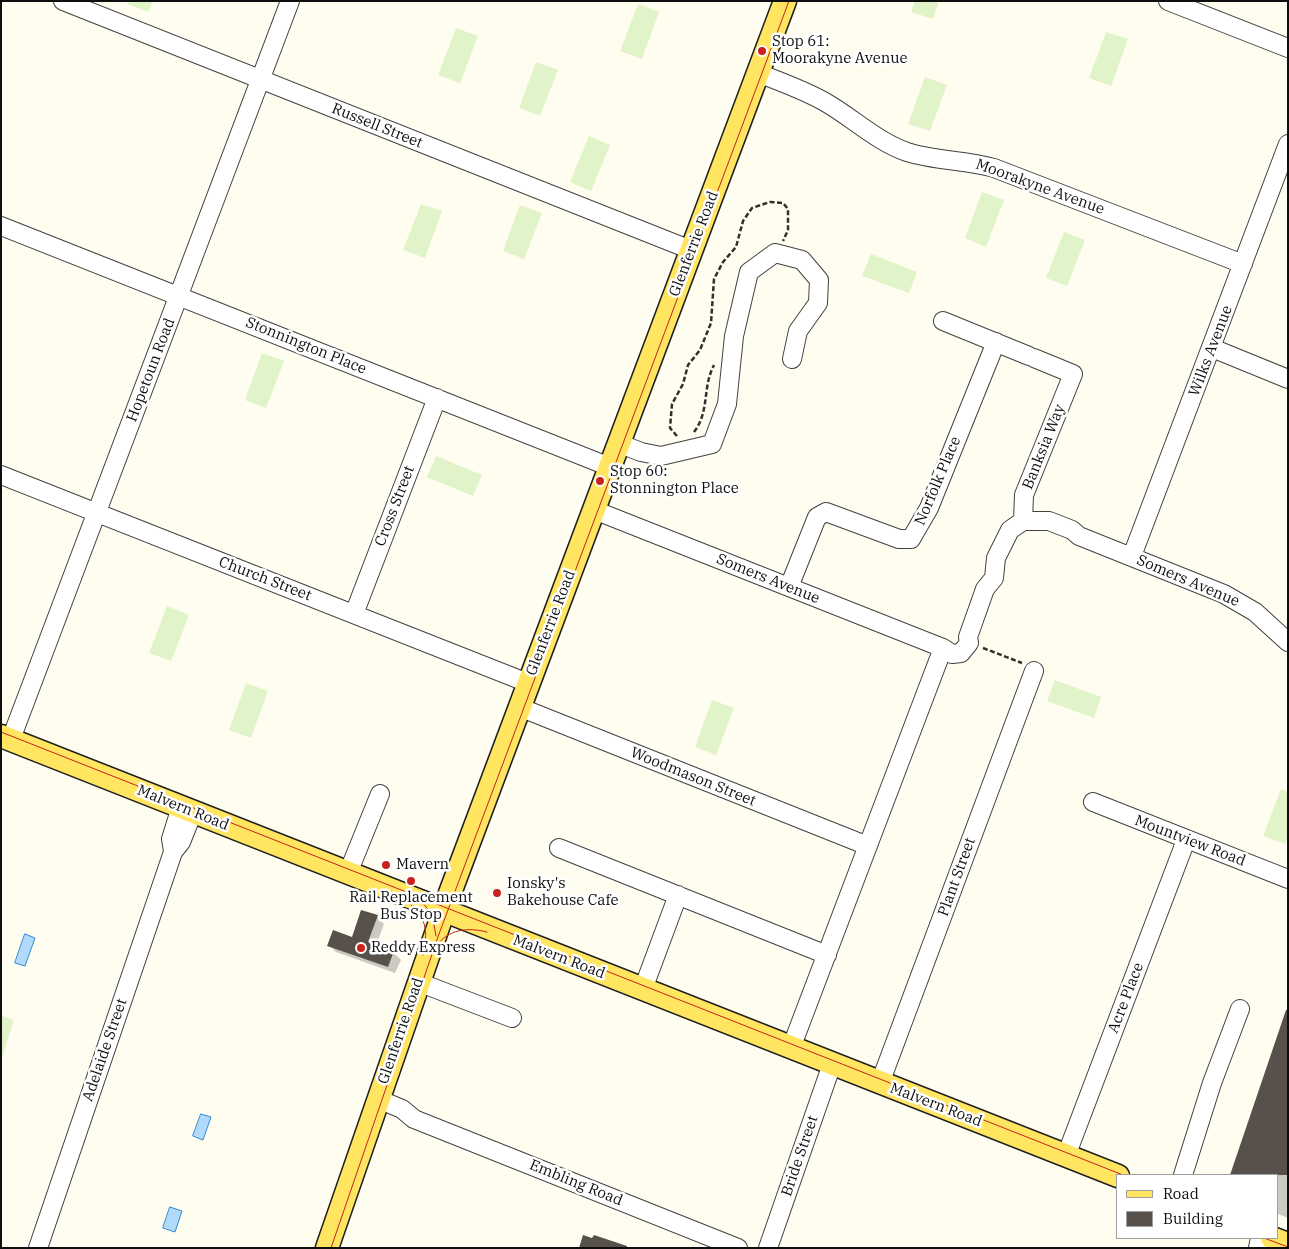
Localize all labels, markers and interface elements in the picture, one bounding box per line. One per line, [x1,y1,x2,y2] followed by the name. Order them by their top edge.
[772,33,908,68] place label: Stop 61: Moorakyne Avenue
[756,45,768,57] marker: Stop 61: Moorakyne Avenue
[329,100,425,152] street label: Russell Street
[973,155,1107,219] street label: Moorakyne Avenue
[666,189,722,299] street label: Glenferrie Road
[1185,303,1237,399] street label: Wilks Avenue
[243,314,369,378] street label: Stonnington Place
[123,316,179,424] street label: Hopetoun Road
[1019,402,1069,492] street label: Banksia Way
[911,434,965,528] street label: Norfolk Place
[371,463,419,549] street label: Cross Street
[610,463,739,498] place label: Stop 60: Stonnington Place
[594,475,606,487] marker: Stop 60: Stonnington Place
[714,550,822,608] street label: Somers Avenue
[1134,551,1242,611] street label: Somers Avenue
[216,553,314,605] street label: Church Street
[523,568,579,678] street label: Glenferrie Road
[628,744,758,810] street label: Woodmason Street
[135,781,231,835] street label: Malvern Road
[1132,812,1248,870] street label: Mountview Road
[934,835,980,919] street label: Plant Street
[396,856,449,874] place label: Mavern
[380,859,392,871] marker: Mavern
[405,875,417,887] marker: Rail Replacement Bus Stop
[507,875,619,910] place label: Ionsky's Bakehouse Cafe
[491,887,503,899] marker: Ionsky's Bakehouse Cafe
[349,889,473,924] place label: Rail Replacement Bus Stop
[510,931,608,983] street label: Malvern Road
[371,939,475,957] place label: Reddy Express
[355,942,367,954] marker: Reddy Express
[1104,960,1148,1036] street label: Acre Place
[374,975,428,1087] street label: Glenferrie Road
[79,996,131,1104] street label: Adelaide Street
[887,1079,985,1131] street label: Malvern Road
[778,1113,822,1199] street label: Bride Street
[527,1156,625,1210] street label: Embling Road
[1116,1174,1279,1239] legend
[1163,1184,1199,1203] text: Road
[1163,1209,1223,1228] text: Building

